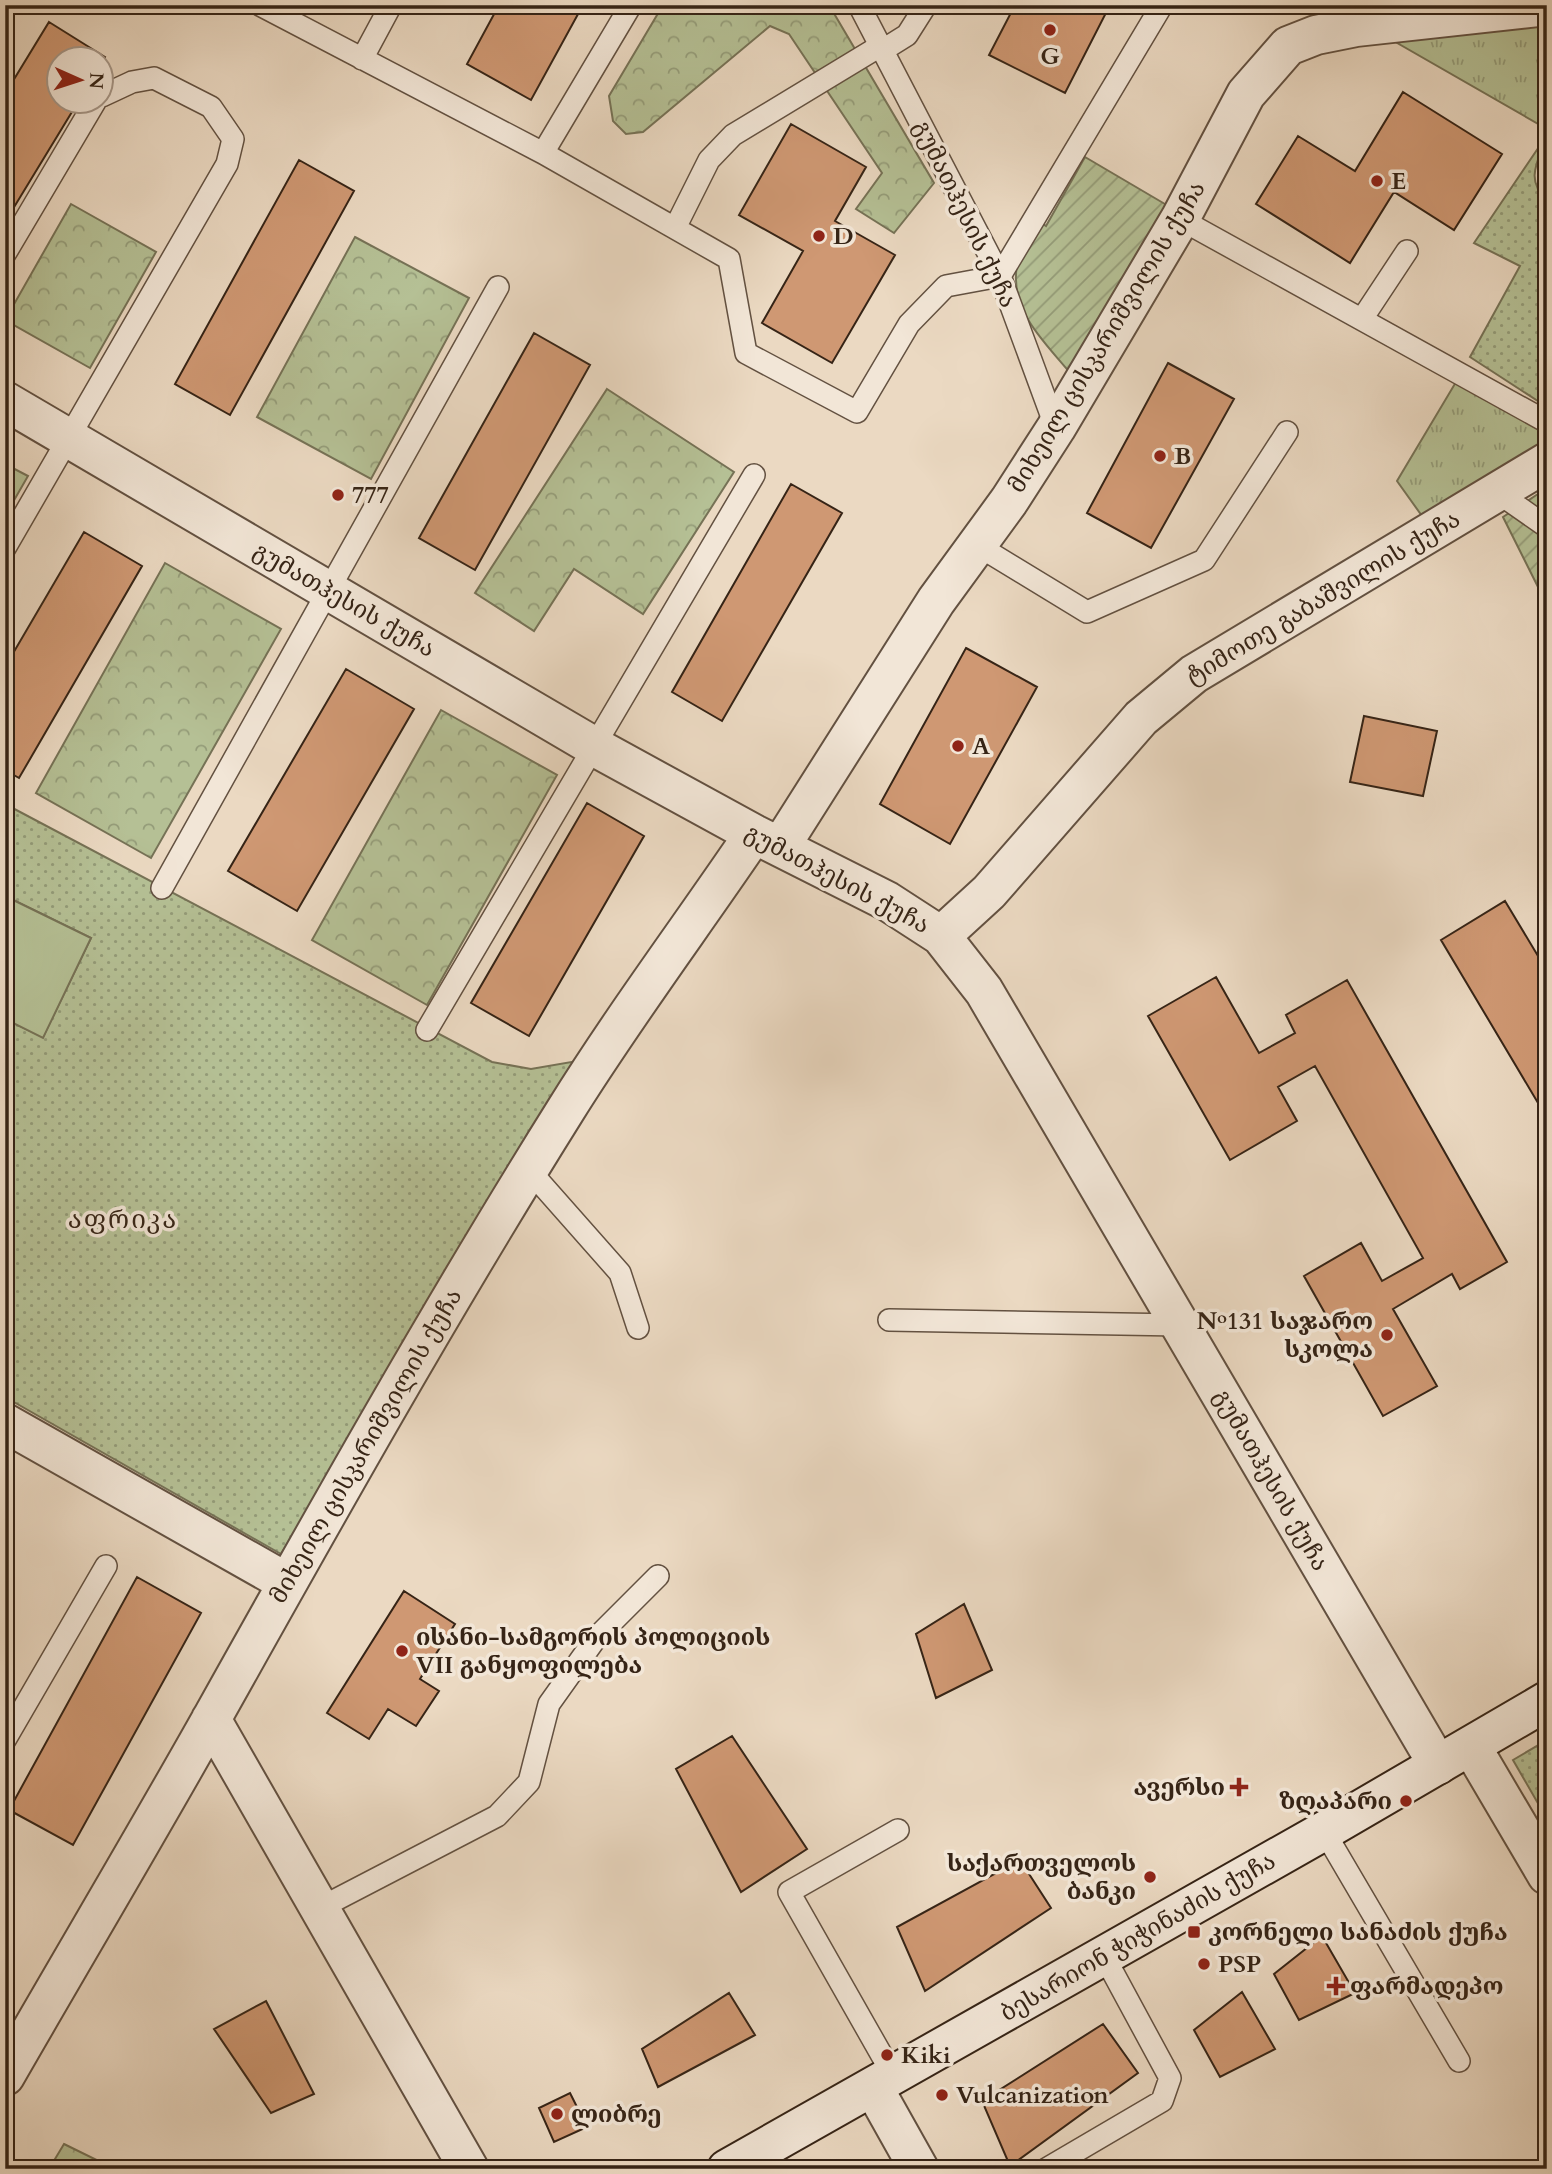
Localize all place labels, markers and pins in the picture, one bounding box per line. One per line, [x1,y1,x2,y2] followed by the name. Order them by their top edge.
[1042,22,1058,38] marker: G
[1040,40,1060,73] place label: G
[1391,165,1406,198] place label: E
[1369,173,1385,189] marker: E
[833,220,854,253] place label: D
[811,228,827,244] marker: D
[1174,440,1191,473] place label: B
[1152,448,1168,464] marker: B
[352,479,389,512] place label: 777
[330,487,346,503] marker: 777
[972,730,990,763] place label: A
[950,738,966,754] marker: A
[1196,1305,1373,1366] place label: №131 საჯარო სკოლა
[1379,1327,1395,1343] marker: №131 საჯარო სკოლა
[416,1621,770,1682] place label: ისანი-სამგორის პოლიციის VII განყოფილება
[394,1643,410,1659] marker: ისანი-სამგორის პოლიციის VII განყოფილება
[1133,1771,1225,1804] place label: ავერსი
[1231,1779,1247,1795] marker: ავერსი
[1279,1785,1392,1818] place label: ზღაპარი
[1398,1793,1414,1809] marker: ზღაპარი
[947,1847,1136,1908] place label: საქართველოს ბანკი
[1142,1869,1158,1885] marker: საქართველოს ბანკი
[1208,1916,1508,1949] place label: კორნელი სანაძის ქუჩა
[1186,1924,1202,1940] marker: კორნელი სანაძის ქუჩა
[1218,1948,1261,1981] place label: PSP
[1196,1956,1212,1972] marker: PSP
[1350,1970,1503,2003] place label: ფარმადეპო
[1328,1978,1344,1994] marker: ფარმადეპო
[901,2039,951,2072] place label: Kiki
[879,2047,895,2063] marker: Kiki
[956,2079,1109,2112] place label: Vulcanization
[934,2087,950,2103] marker: Vulcanization
[571,2098,662,2131] place label: ლიბრე
[549,2106,565,2122] marker: ლიბრე

